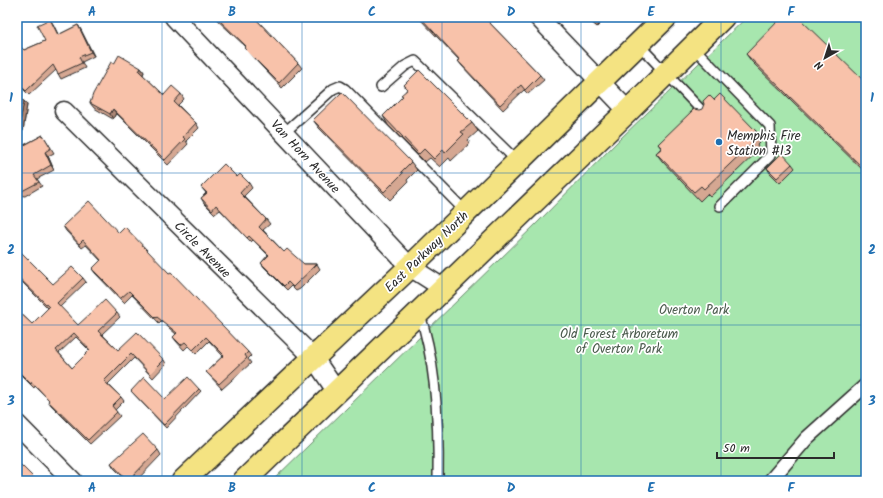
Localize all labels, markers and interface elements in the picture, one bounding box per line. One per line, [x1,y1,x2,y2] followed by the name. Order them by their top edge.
[88,2,96,23] text: A
[228,2,236,23] text: B
[368,2,376,23] text: C
[507,2,516,23] text: D
[647,2,655,23] text: E
[787,2,795,23] text: F
[805,38,845,78] north arrow
[811,56,828,74] text: N
[9,88,13,109] text: 1
[870,88,874,109] text: 1
[265,115,345,199] street label: Van Horn Avenue
[727,126,801,162] place label: Memphis Fire Station #13
[714,137,724,147] marker: Memphis Fire Station #13
[380,206,474,298] street label: East Parkway North
[169,217,235,284] street label: Circle Avenue
[7,240,15,261] text: 2
[868,240,876,261] text: 2
[659,300,730,321] park label: Overton Park
[560,324,678,360] park label: Old Forest Arboretum of Overton Park
[6,391,15,412] text: 3
[867,391,876,412] text: 3
[717,434,834,460] scale bar
[723,439,750,458] text: 50 m
[88,478,96,498] text: A
[228,478,236,498] text: B
[368,478,376,498] text: C
[507,478,516,498] text: D
[647,478,655,498] text: E
[787,478,795,498] text: F

